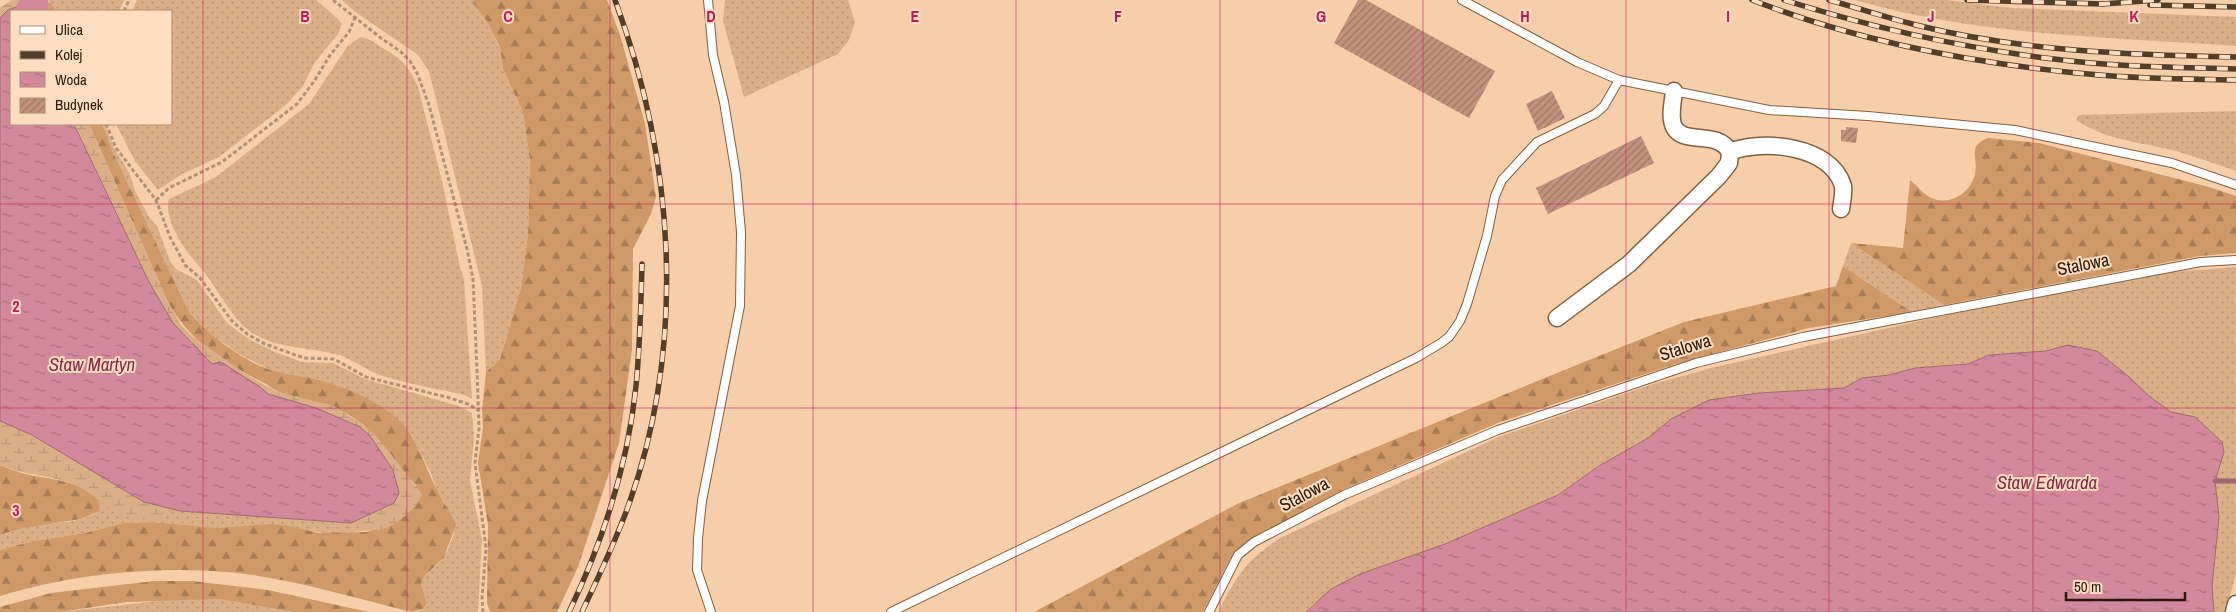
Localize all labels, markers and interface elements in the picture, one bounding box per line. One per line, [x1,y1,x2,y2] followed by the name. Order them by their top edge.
[300,5,310,27] text: B
[503,5,513,27] text: C
[706,5,716,27] text: D
[911,5,920,27] text: E
[1114,5,1122,27] text: F
[1316,5,1326,27] text: G
[1520,5,1530,27] text: H
[1726,5,1730,27] text: I
[1927,5,1935,27] text: J
[2129,5,2139,27] text: K
[10,10,172,125] legend
[55,19,83,40] text: Ulica
[55,44,82,65] text: Kolej
[55,69,87,90] text: Woda
[55,94,104,115] text: Budynek
[2055,247,2111,281] street label: Stalowa
[12,295,20,317] text: 2
[1656,327,1714,367] street label: Stalowa
[49,351,135,377] water label: Staw Martyn
[1997,469,2098,495] water label: Staw Edwarda
[1275,471,1333,517] street label: Stalowa
[12,499,20,521] text: 3
[2066,570,2185,602] scale bar
[2074,576,2101,597] text: 50 m

